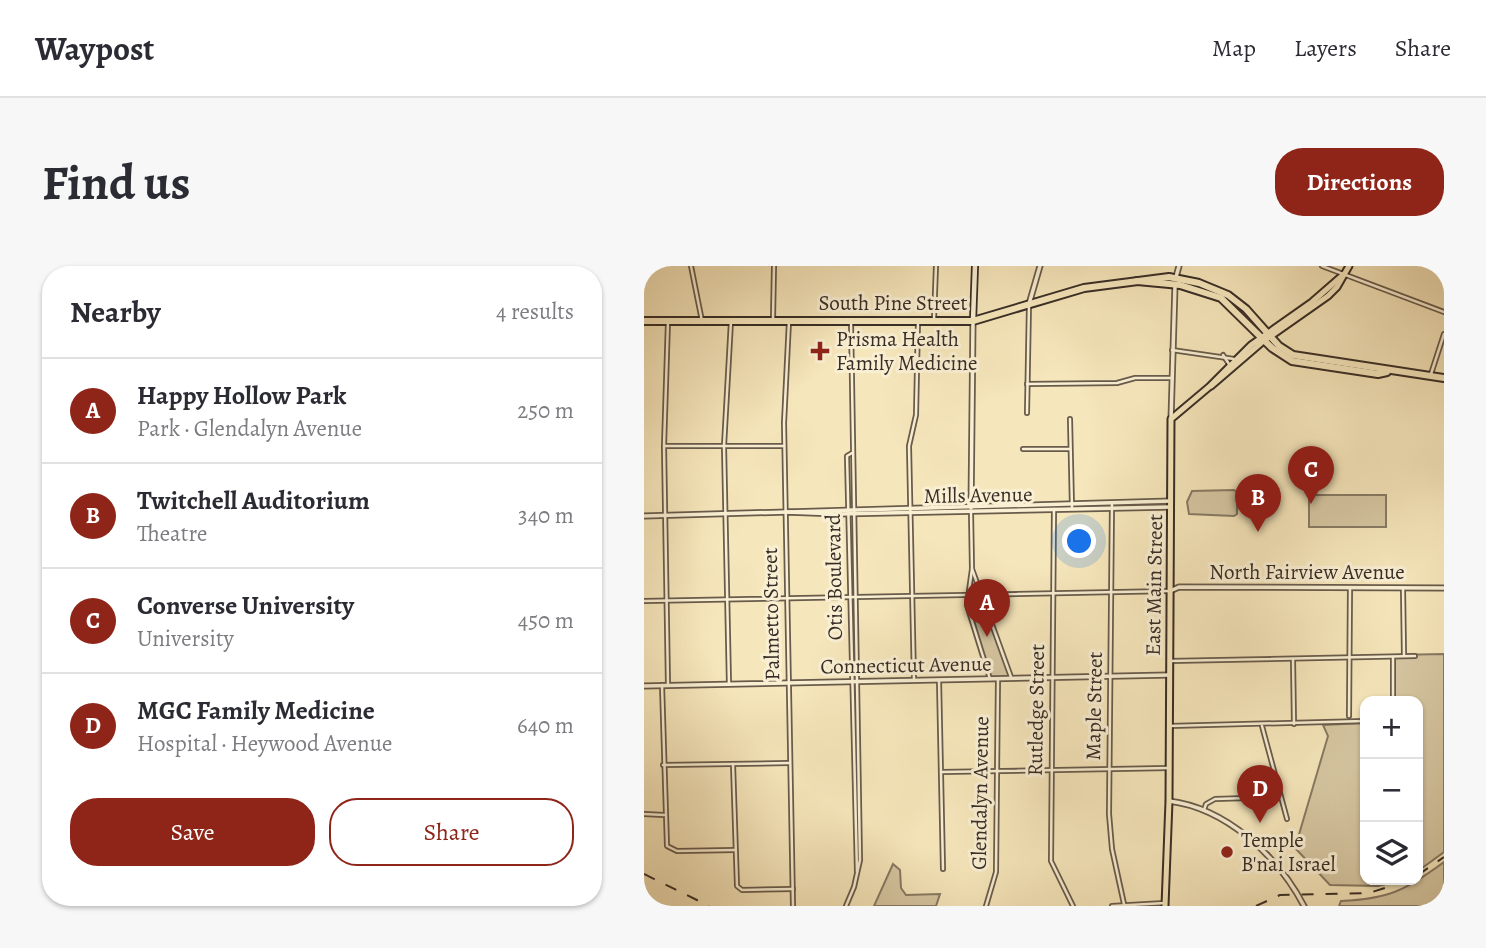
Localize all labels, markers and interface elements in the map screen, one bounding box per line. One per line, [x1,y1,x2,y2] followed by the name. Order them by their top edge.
[35,26,154,71] text: Waypost
[1212,32,1256,64] text: Map
[1294,32,1357,64] text: Layers
[1395,32,1451,64] text: Share
[1275,148,1444,216] button: Directions
[42,149,190,216] text: Find us
[819,289,967,317] street label: South Pine Street
[70,292,161,332] text: Nearby
[496,296,574,327] text: 4 results
[836,325,977,377] place label: Prisma Health Family Medicine
[810,341,830,361] marker: Prisma Health Family Medicine
[137,378,346,413] text: Happy Hollow Park
[86,395,100,426] text: A
[517,395,574,426] text: 250 m
[137,413,362,444] text: Park · Glendalyn Avenue
[1288,446,1334,504] pin: C
[1235,474,1281,532] pin: B
[923,480,1033,510] street label: Mills Avenue
[137,483,370,518] text: Twitchell Auditorium
[86,500,100,531] text: B
[518,500,574,531] text: 340 m
[819,513,849,641] street label: Otis Boulevard
[1139,514,1169,656] street label: East Main Street
[137,518,207,549] text: Theatre
[1062,524,1096,558] your location
[756,547,786,681] street label: Palmetto Street
[1209,558,1405,586] street label: North Fairview Avenue
[964,579,1010,637] pin: A
[137,588,354,623] text: Converse University
[86,605,100,636] text: C
[518,605,574,636] text: 450 m
[137,623,234,654] text: University
[1021,644,1051,776] street label: Rutledge Street
[820,650,992,680] street label: Connecticut Avenue
[1079,651,1109,761] street label: Maple Street
[137,693,375,728] text: MGC Family Medicine
[1360,696,1423,885] map controls
[1360,696,1423,759] button: +
[85,710,101,741] text: D
[517,710,574,741] text: 640 m
[965,716,995,870] street label: Glendalyn Avenue
[137,728,392,759] text: Hospital · Heywood Avenue
[1360,759,1423,822] button: −
[1237,765,1283,823] pin: D
[70,798,315,866] button: Save
[329,798,574,866] button: Share
[1360,822,1423,885] button: layers
[1241,826,1336,878] place label: Temple B'nai Israel
[1219,844,1235,860] marker: Temple B'nai Israel

